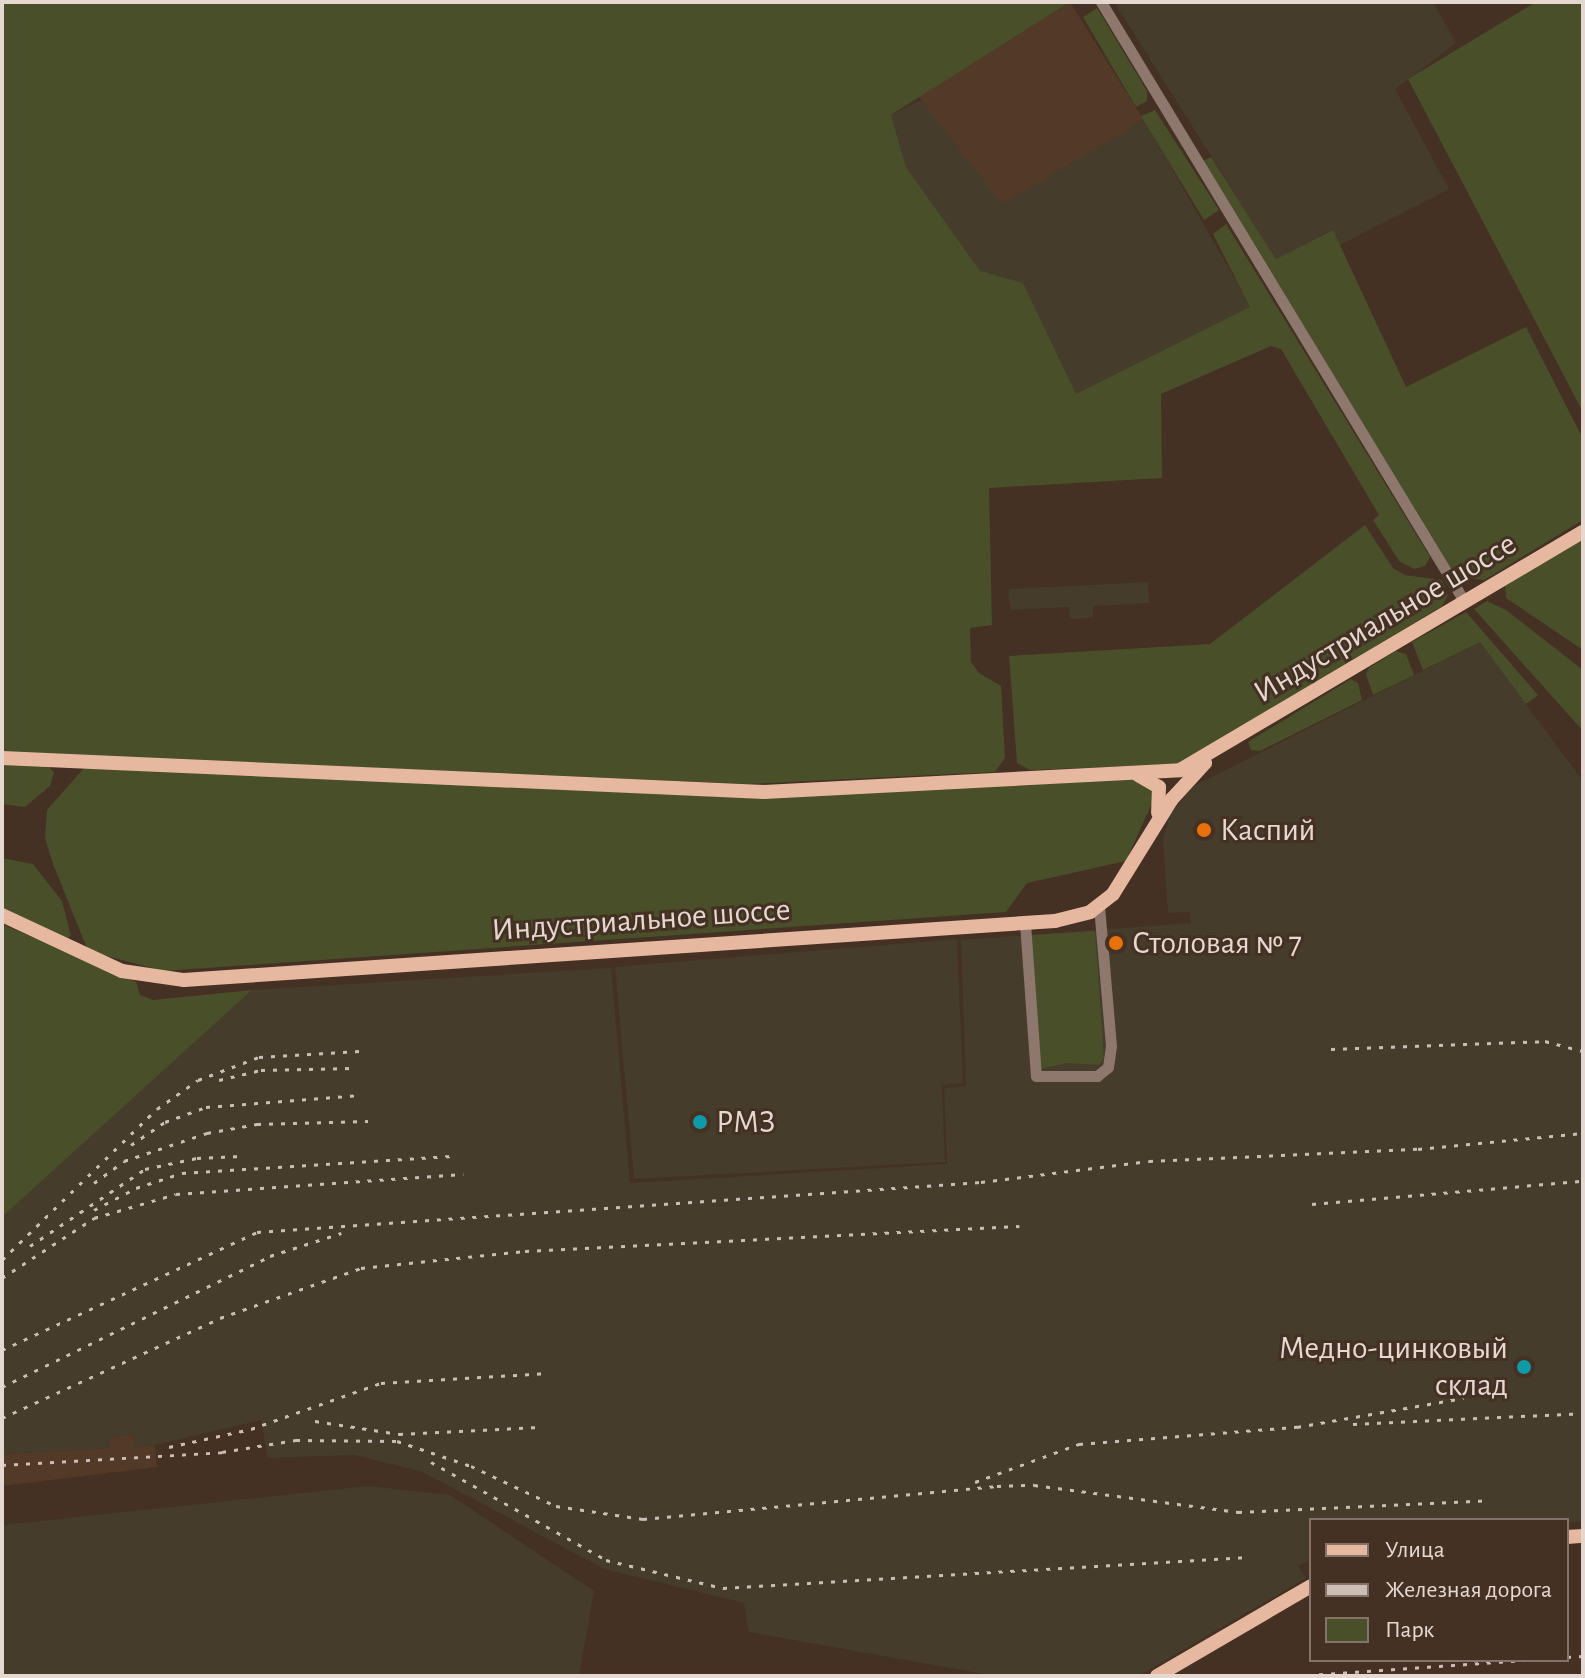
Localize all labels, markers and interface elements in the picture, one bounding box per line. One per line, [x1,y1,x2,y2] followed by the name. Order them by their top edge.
[1247,524,1523,712] street label: Индустриальное шоссе
[1220,811,1316,849] place label: Каспий
[1195,821,1213,839] marker: Каспий
[490,890,792,950] street label: Индустриальное шоссе
[1132,924,1302,962] place label: Столовая № 7
[1107,934,1125,952] marker: Столовая № 7
[716,1103,776,1141] place label: РМЗ
[691,1113,709,1131] marker: РМЗ
[1279,1330,1508,1405] place label: Медно-цинковый склад
[1515,1358,1533,1376] marker: Медно-цинковый склад
[1309,1518,1569,1662] legend
[1385,1538,1445,1562] text: Улица
[1385,1578,1552,1602] text: Железная дорога
[1385,1618,1434,1642] text: Парк

